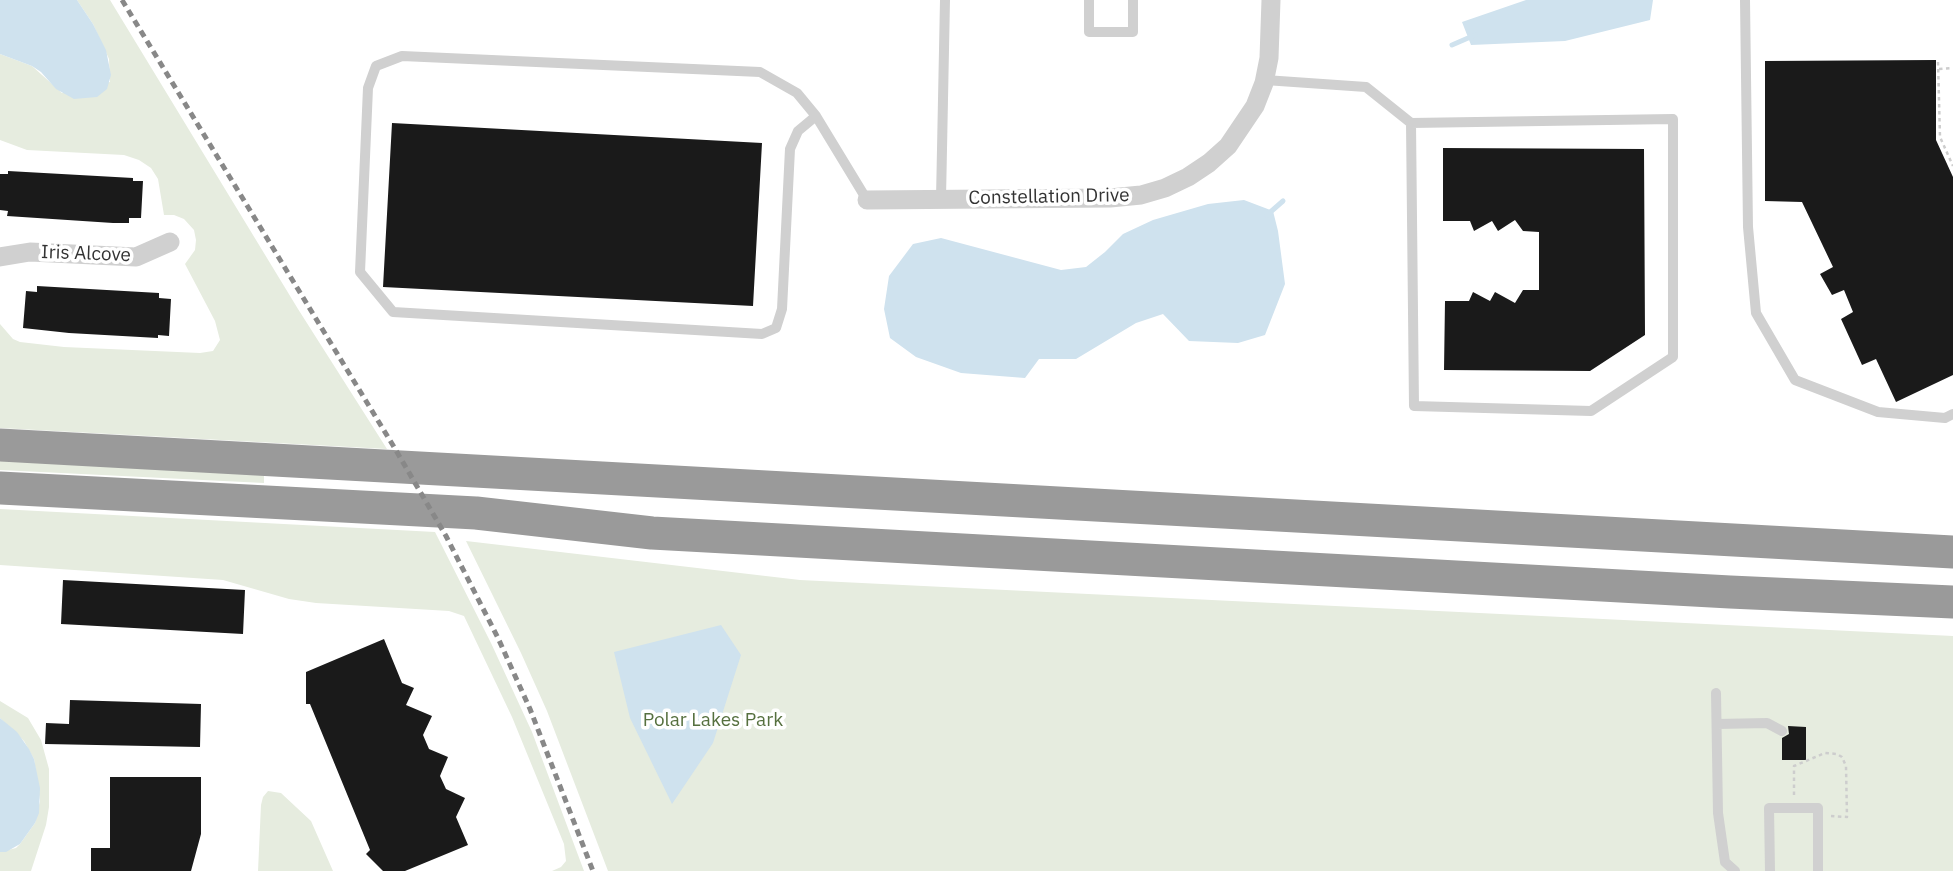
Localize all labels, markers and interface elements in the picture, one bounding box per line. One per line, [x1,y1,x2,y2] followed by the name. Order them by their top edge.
[968,184,1130,210] street label: Constellation Drive
[41,241,131,267] street label: Iris Alcove
[643,710,783,732] park label: Polar Lakes Park

